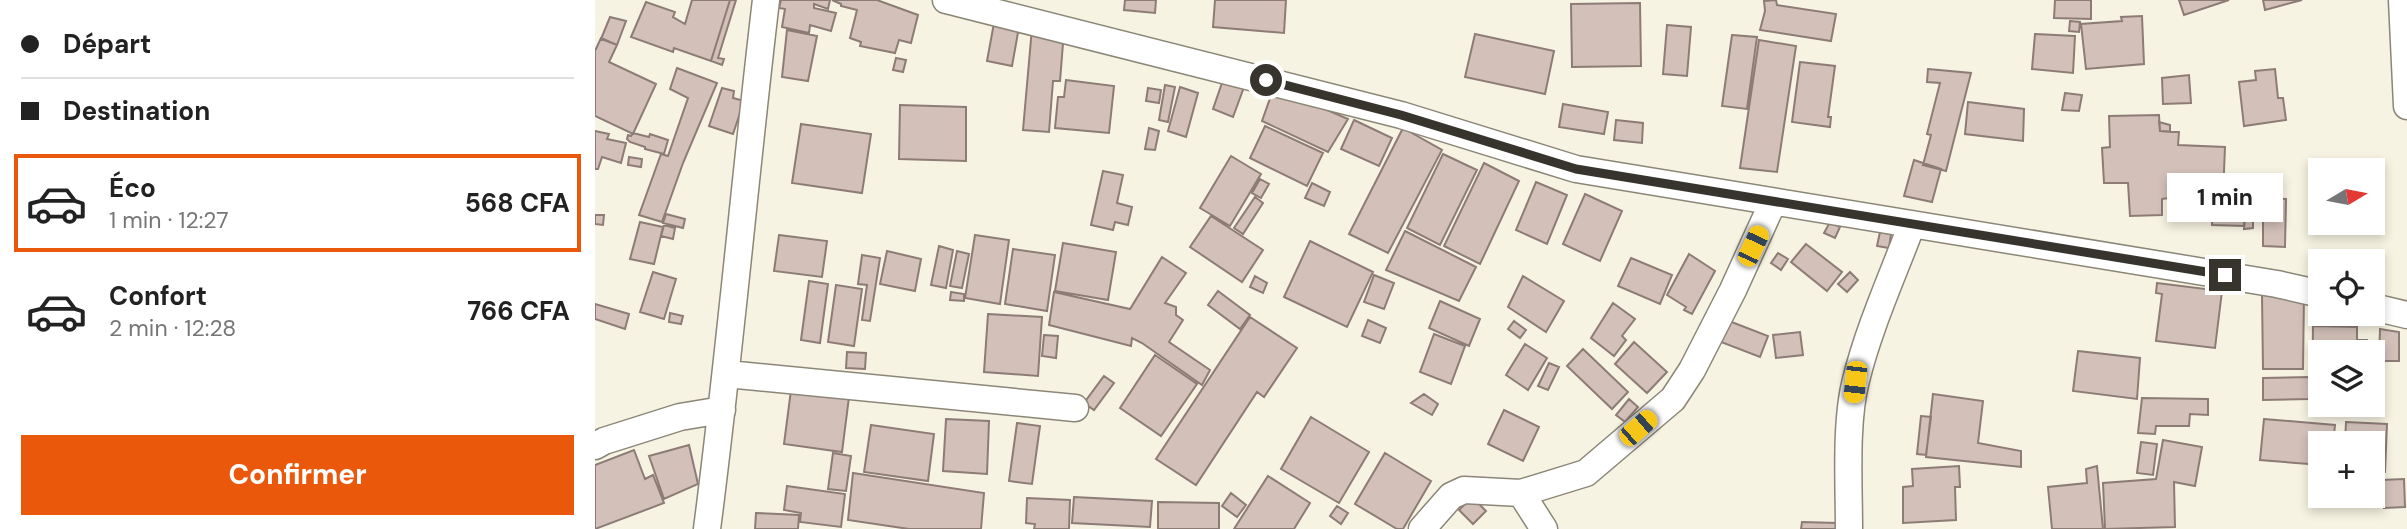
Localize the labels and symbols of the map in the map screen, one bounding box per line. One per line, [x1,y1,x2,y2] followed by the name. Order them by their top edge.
[1250,64,1282,96] route start
[2308,158,2385,234] north arrow
[2167,174,2283,222] callout: 1 min
[1735,223,1772,269] car
[2209,259,2241,291] route end
[1843,360,1868,404] car
[1616,406,1661,450] car

